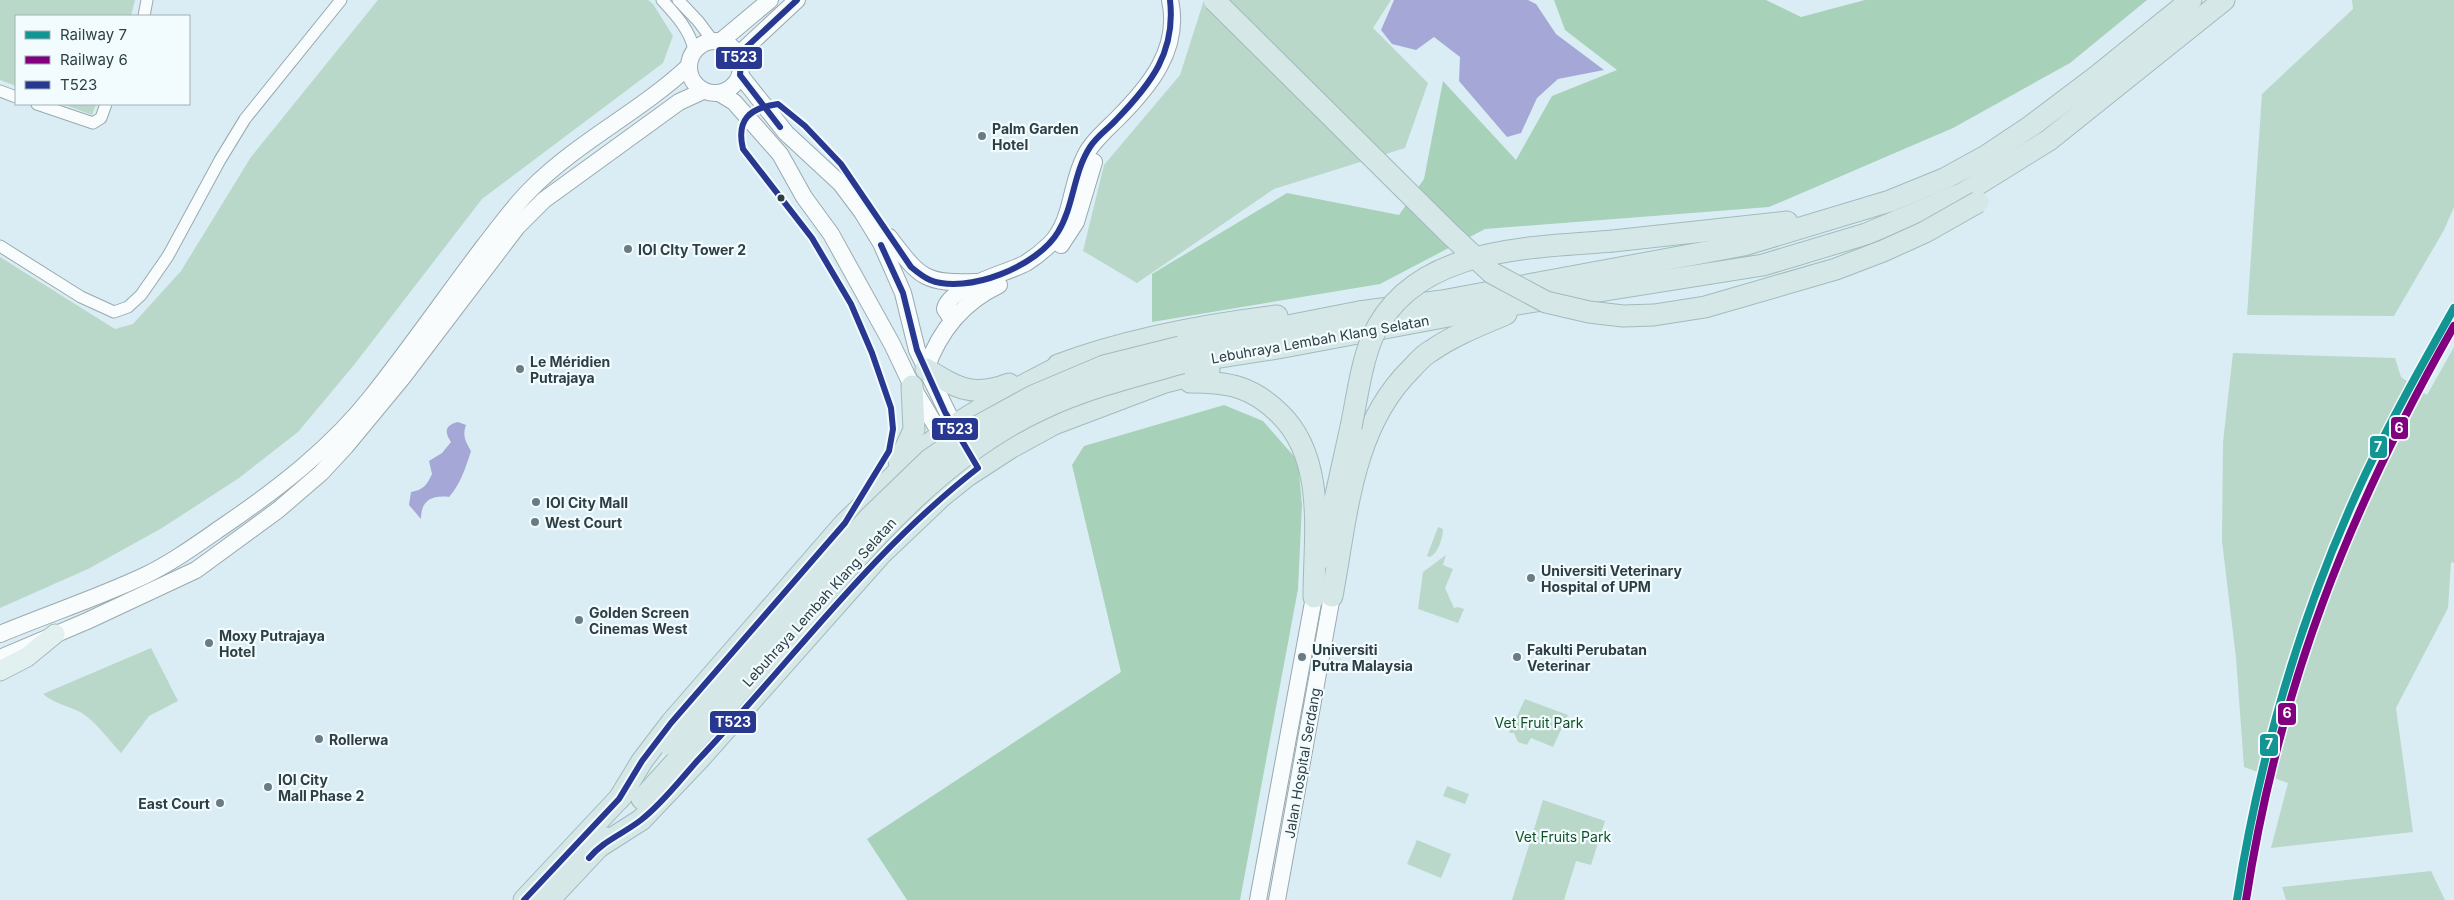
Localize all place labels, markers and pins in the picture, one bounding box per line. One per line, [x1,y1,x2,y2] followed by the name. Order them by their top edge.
[992,120,1079,153] place label: Palm Garden Hotel
[976,130,988,142] marker: Palm Garden Hotel
[776,193,786,203] unlabelled marker
[638,241,746,258] place label: IOI CIty Tower 2
[622,243,634,255] marker: IOI CIty Tower 2
[530,353,610,386] place label: Le Méridien Putrajaya
[514,363,526,375] marker: Le Méridien Putrajaya
[546,494,628,511] place label: IOI City Mall
[530,496,542,508] marker: IOI City Mall
[545,514,622,531] place label: West Court
[529,516,541,528] marker: West Court
[1541,562,1682,595] place label: Universiti Veterinary Hospital of UPM
[1525,572,1537,584] marker: Universiti Veterinary Hospital of UPM
[589,604,689,637] place label: Golden Screen Cinemas West
[573,614,585,626] marker: Golden Screen Cinemas West
[219,627,325,660] place label: Moxy Putrajaya Hotel
[203,637,215,649] marker: Moxy Putrajaya Hotel
[1312,641,1413,674] place label: Universiti Putra Malaysia
[1527,641,1647,674] place label: Fakulti Perubatan Veterinar
[1296,651,1308,663] marker: Universiti Putra Malaysia
[1511,651,1523,663] marker: Fakulti Perubatan Veterinar
[329,731,388,748] place label: Rollerwa
[313,733,325,745] marker: Rollerwa
[278,771,364,804] place label: IOI City Mall Phase 2
[262,781,274,793] marker: IOI City Mall Phase 2
[138,795,210,812] place label: East Court
[214,797,226,809] marker: East Court

